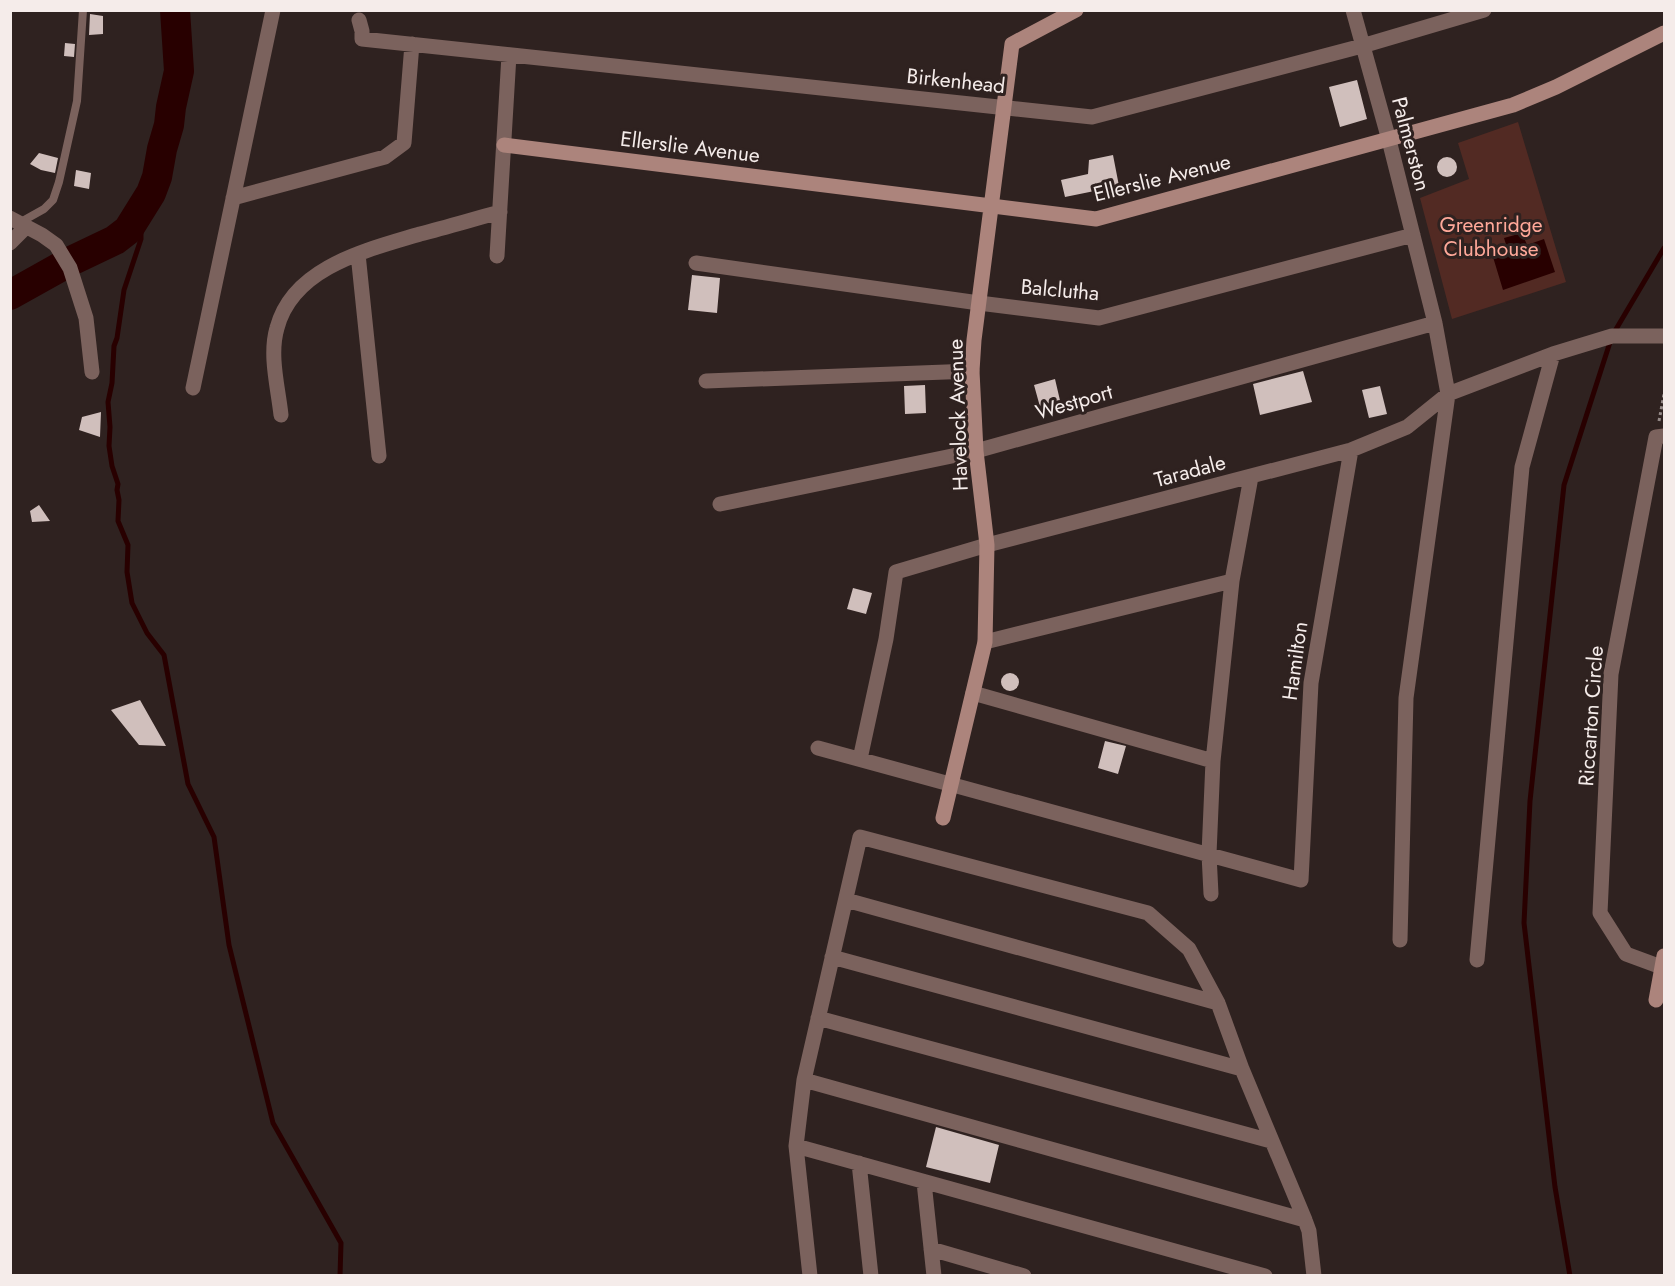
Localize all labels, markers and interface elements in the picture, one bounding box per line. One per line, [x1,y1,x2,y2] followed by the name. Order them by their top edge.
[905,61,1007,101] street label: Birkenhead
[1384,94,1438,194] street label: Palmerston
[618,124,762,170] street label: Ellerslie Avenue
[1090,146,1234,210] street label: Ellerslie Avenue
[1439,210,1543,264] park label: Greenridge Clubhouse
[1019,272,1101,308] street label: Balclutha
[940,338,976,492] street label: Havelock Avenue
[1032,377,1116,427] street label: Westport
[1151,447,1229,495] street label: Taradale
[1275,620,1315,702] street label: Hamilton
[1571,645,1611,787] street label: Riccarton Circle

